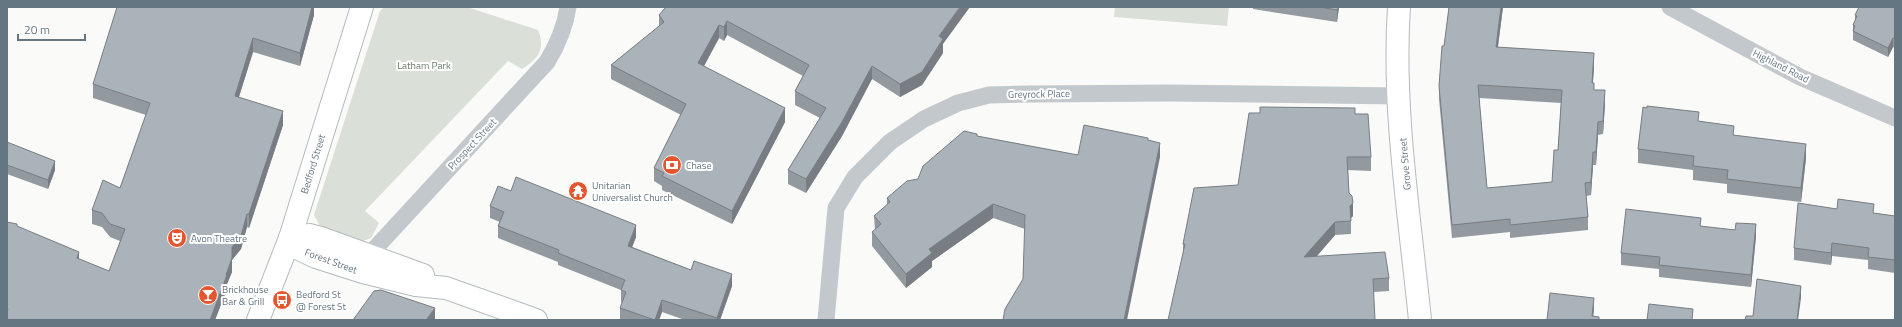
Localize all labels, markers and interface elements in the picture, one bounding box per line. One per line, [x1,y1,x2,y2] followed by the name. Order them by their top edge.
[18,16,85,42] scale bar
[24,20,50,39] text: 20 m
[1750,45,1812,87] street label: Highland Road
[397,58,451,73] park label: Latham Park
[1008,86,1070,102] street label: Greyrock Place
[444,115,500,173] street label: Prospect Street
[297,132,329,196] street label: Bedford Street
[1395,137,1415,191] street label: Grove Street
[661,154,683,176] bank icon: Chase
[686,158,712,173] place label: Chase
[592,178,673,205] place label: Unitarian Universalist Church
[567,180,589,202] temple icon: Unitarian Universalist Church
[166,227,188,249] theatre icon: Avon Theatre
[191,231,247,246] place label: Avon Theatre
[303,245,360,278] street label: Forest Street
[222,282,269,309] place label: Brickhouse Bar & Grill
[197,284,219,306] bar icon: Brickhouse Bar & Grill
[296,287,346,314] place label: Bedford St @ Forest St
[271,289,293,311] bus stop icon: Bedford St @ Forest St

